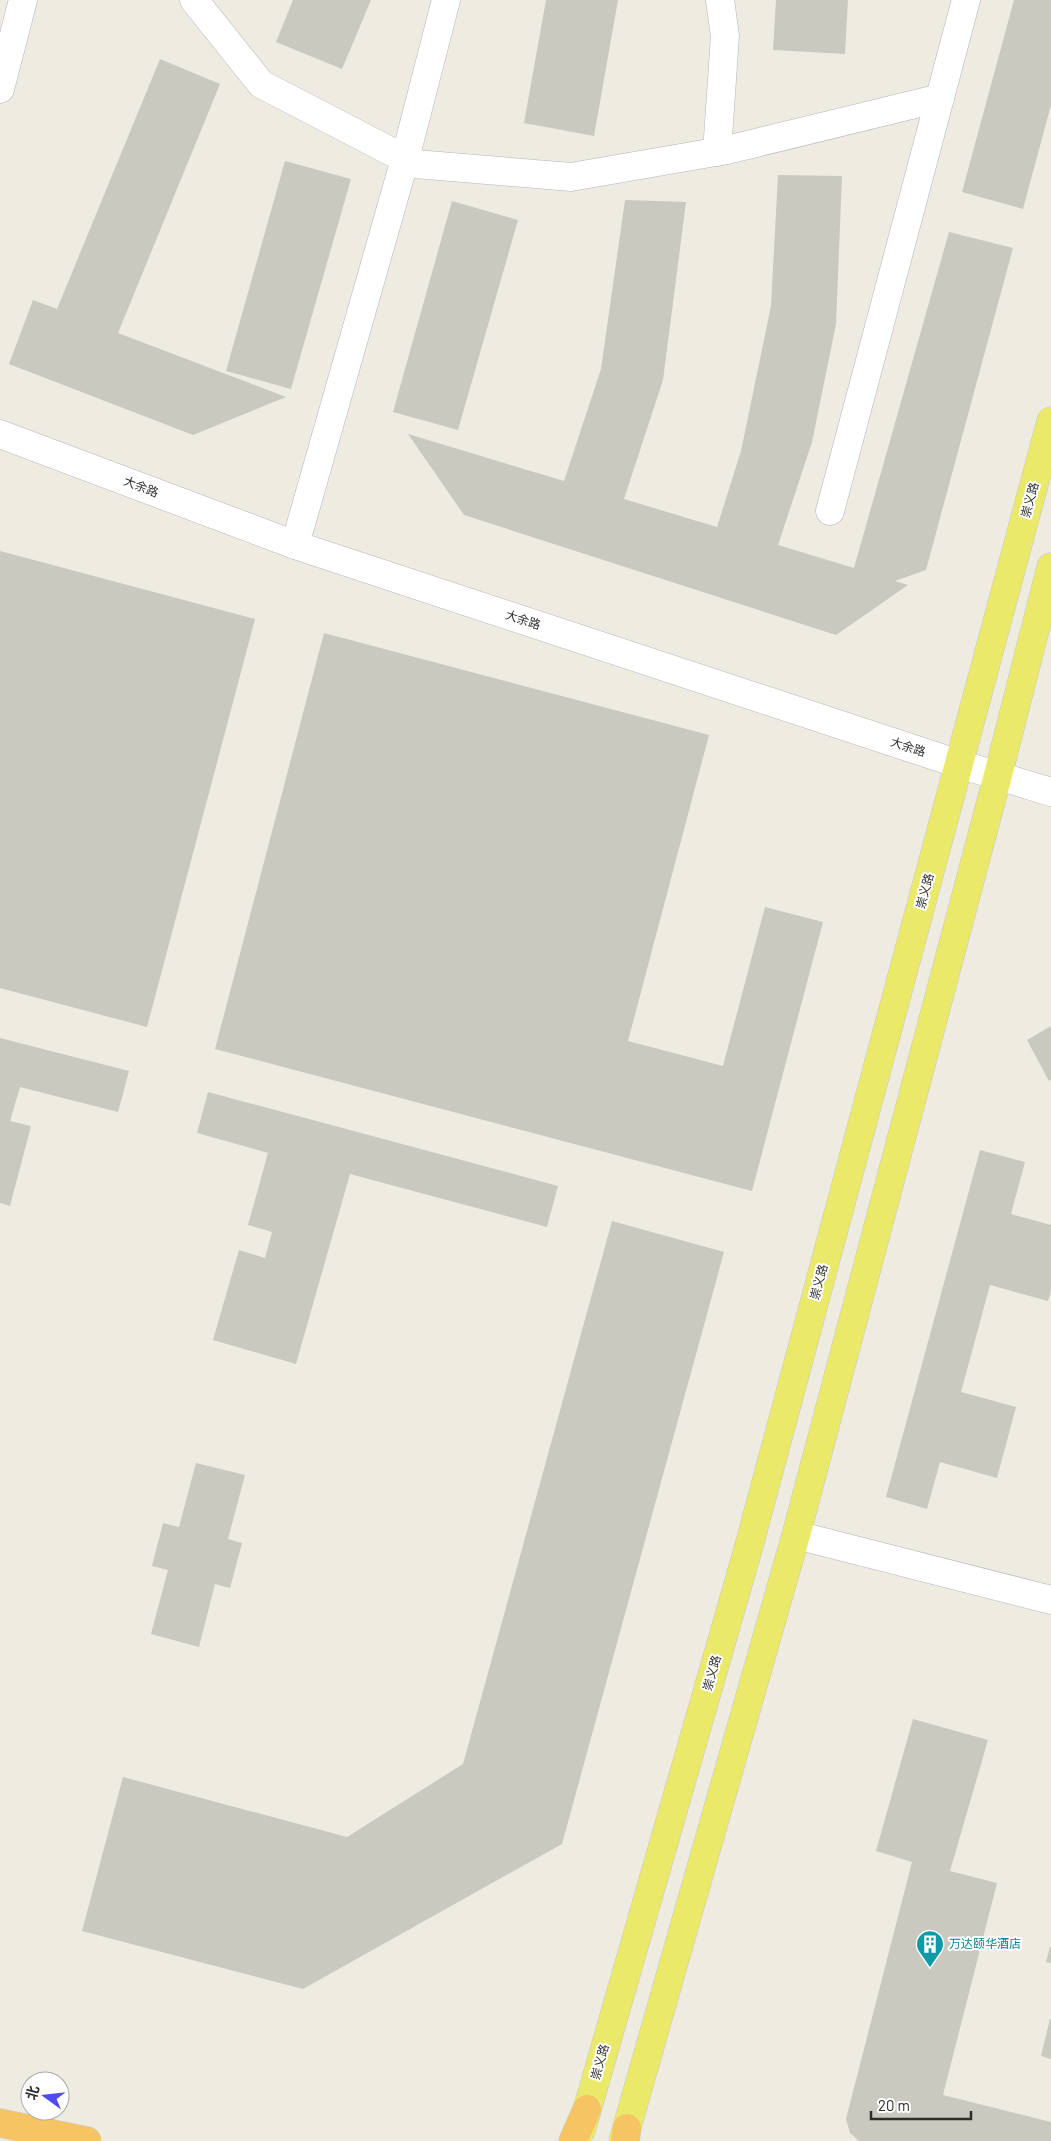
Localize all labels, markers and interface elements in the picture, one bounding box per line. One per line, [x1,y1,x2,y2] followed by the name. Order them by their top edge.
[122,473,161,499] street label: 大余路
[1018,481,1040,519] street label: 崇义路
[504,607,543,631] street label: 大余路
[889,734,928,758] street label: 大余路
[913,872,935,910] street label: 崇义路
[807,1263,829,1301] street label: 崇义路
[699,1653,723,1692] street label: 崇义路
[915,1929,945,1968] building icon: 万达颐华酒店
[949,1936,1021,1950] place label: 万达颐华酒店
[587,2042,611,2081] street label: 崇义路
[20,2071,70,2121] north arrow
[22,2084,42,2101] text: 北
[871,2088,971,2120] scale bar
[878,2096,910,2114] text: 20 m

